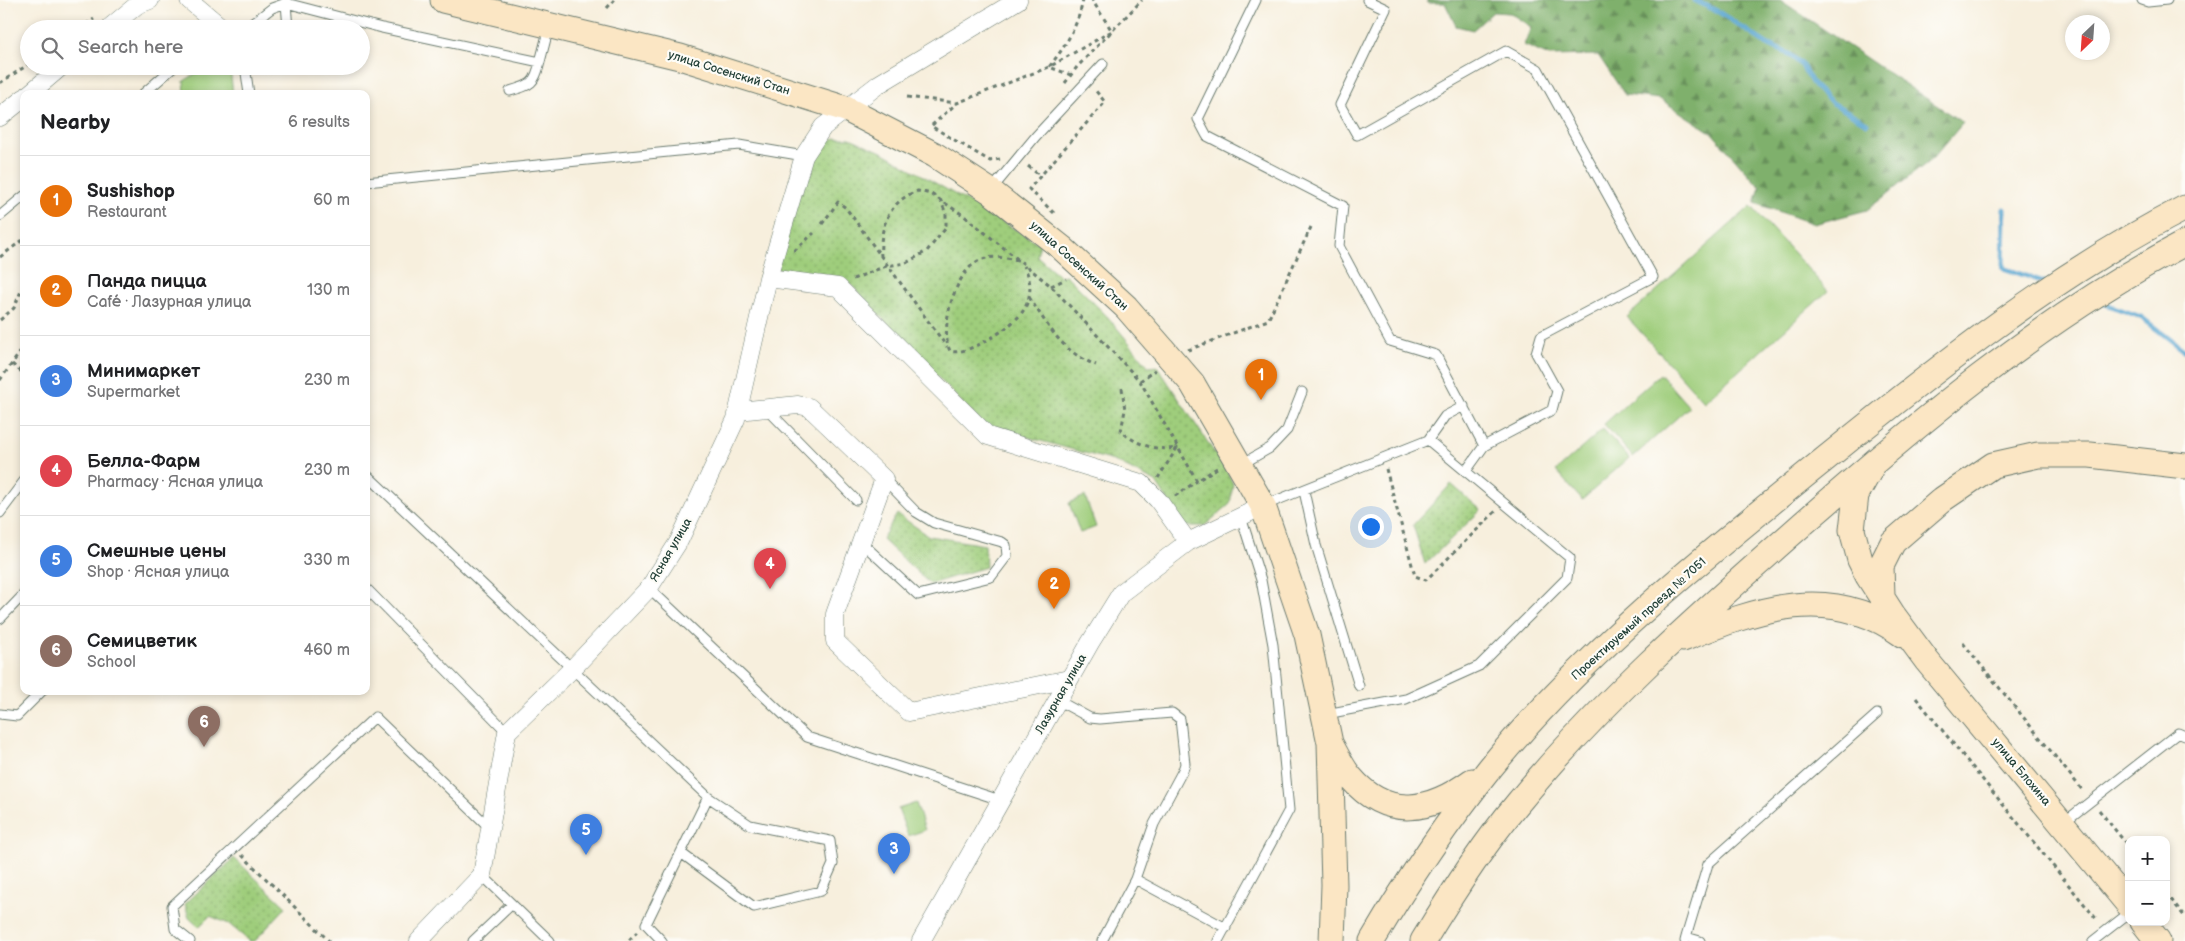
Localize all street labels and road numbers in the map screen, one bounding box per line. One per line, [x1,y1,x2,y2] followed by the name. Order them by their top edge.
[666,47,792,99] street label: улица Сосенский Стан
[1027,218,1131,314] street label: улица Сосенский Стан
[647,515,695,585] street label: Ясная улица
[1569,554,1709,684] street label: Проектируемый проезд № 7051
[1032,651,1090,737] street label: Лазурная улица
[1988,735,2054,809] street label: улица Блохина

